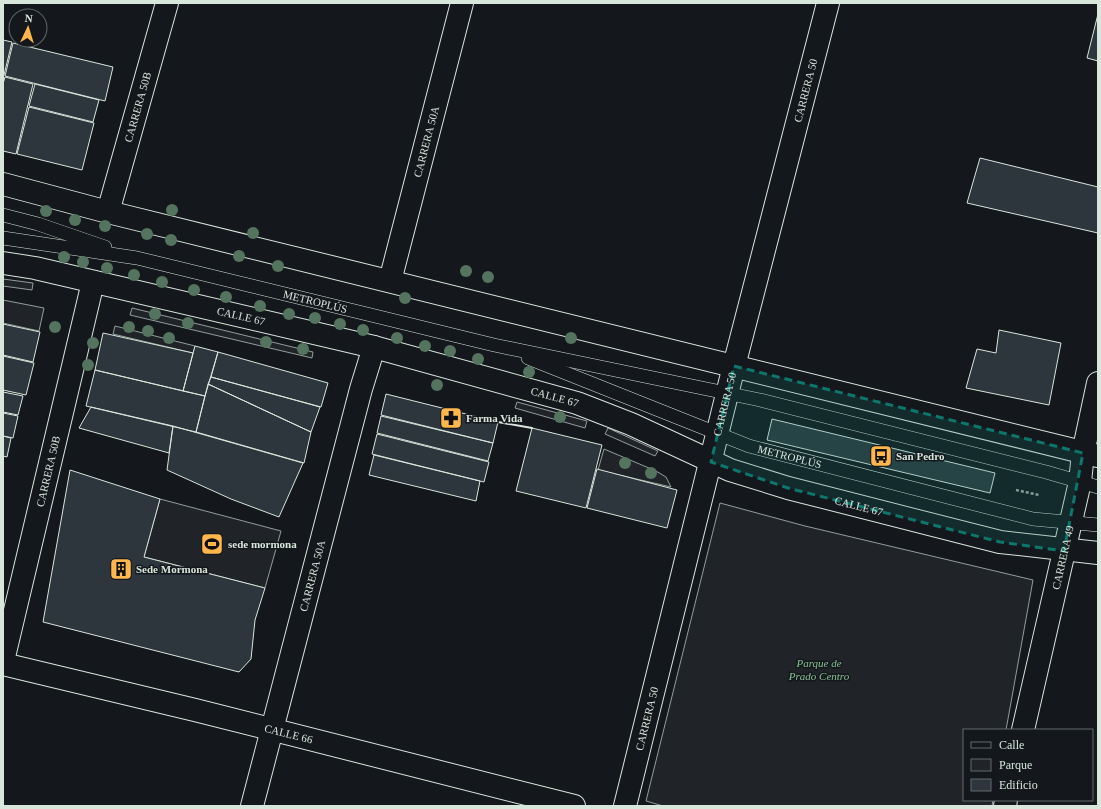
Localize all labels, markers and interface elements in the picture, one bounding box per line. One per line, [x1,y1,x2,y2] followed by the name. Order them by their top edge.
[8,8,48,48] north arrow
[24,12,33,24] text: N
[791,57,819,123] street label: CARRERA 50
[122,71,153,144] street label: CARRERA 50B
[411,105,441,178] street label: CARRERA 50A
[282,288,349,315] street label: METROPLÚS
[216,305,267,328] street label: CALLE 67
[711,371,738,437] street label: CARRERA 50
[529,385,581,409] street label: CALLE 67
[438,405,464,431] pharmacy icon: Farma Vida
[466,412,523,424] place label: Farma Vida
[34,435,62,508] street label: CARRERA 50B
[757,443,823,470] street label: METROPLÚS
[868,443,894,469] bus stop icon: San Pedro
[896,450,945,462] place label: San Pedro
[834,494,885,518] street label: CALLE 67
[1050,524,1076,591] street label: CARRERA 49
[199,531,225,557] sports icon: sede mormona
[228,538,297,550] place label: sede mormona
[297,539,327,613] street label: CARRERA 50A
[108,556,134,582] building icon: Sede Mormona
[136,563,208,575] place label: Sede Mormona
[788,657,850,682] park label: Parque de Prado Centro
[633,685,660,752] street label: CARRERA 50
[263,722,314,746] street label: CALLE 66
[963,729,1093,801] legend
[999,738,1024,752] text: Calle
[999,758,1032,772] text: Parque
[999,778,1038,792] text: Edificio

